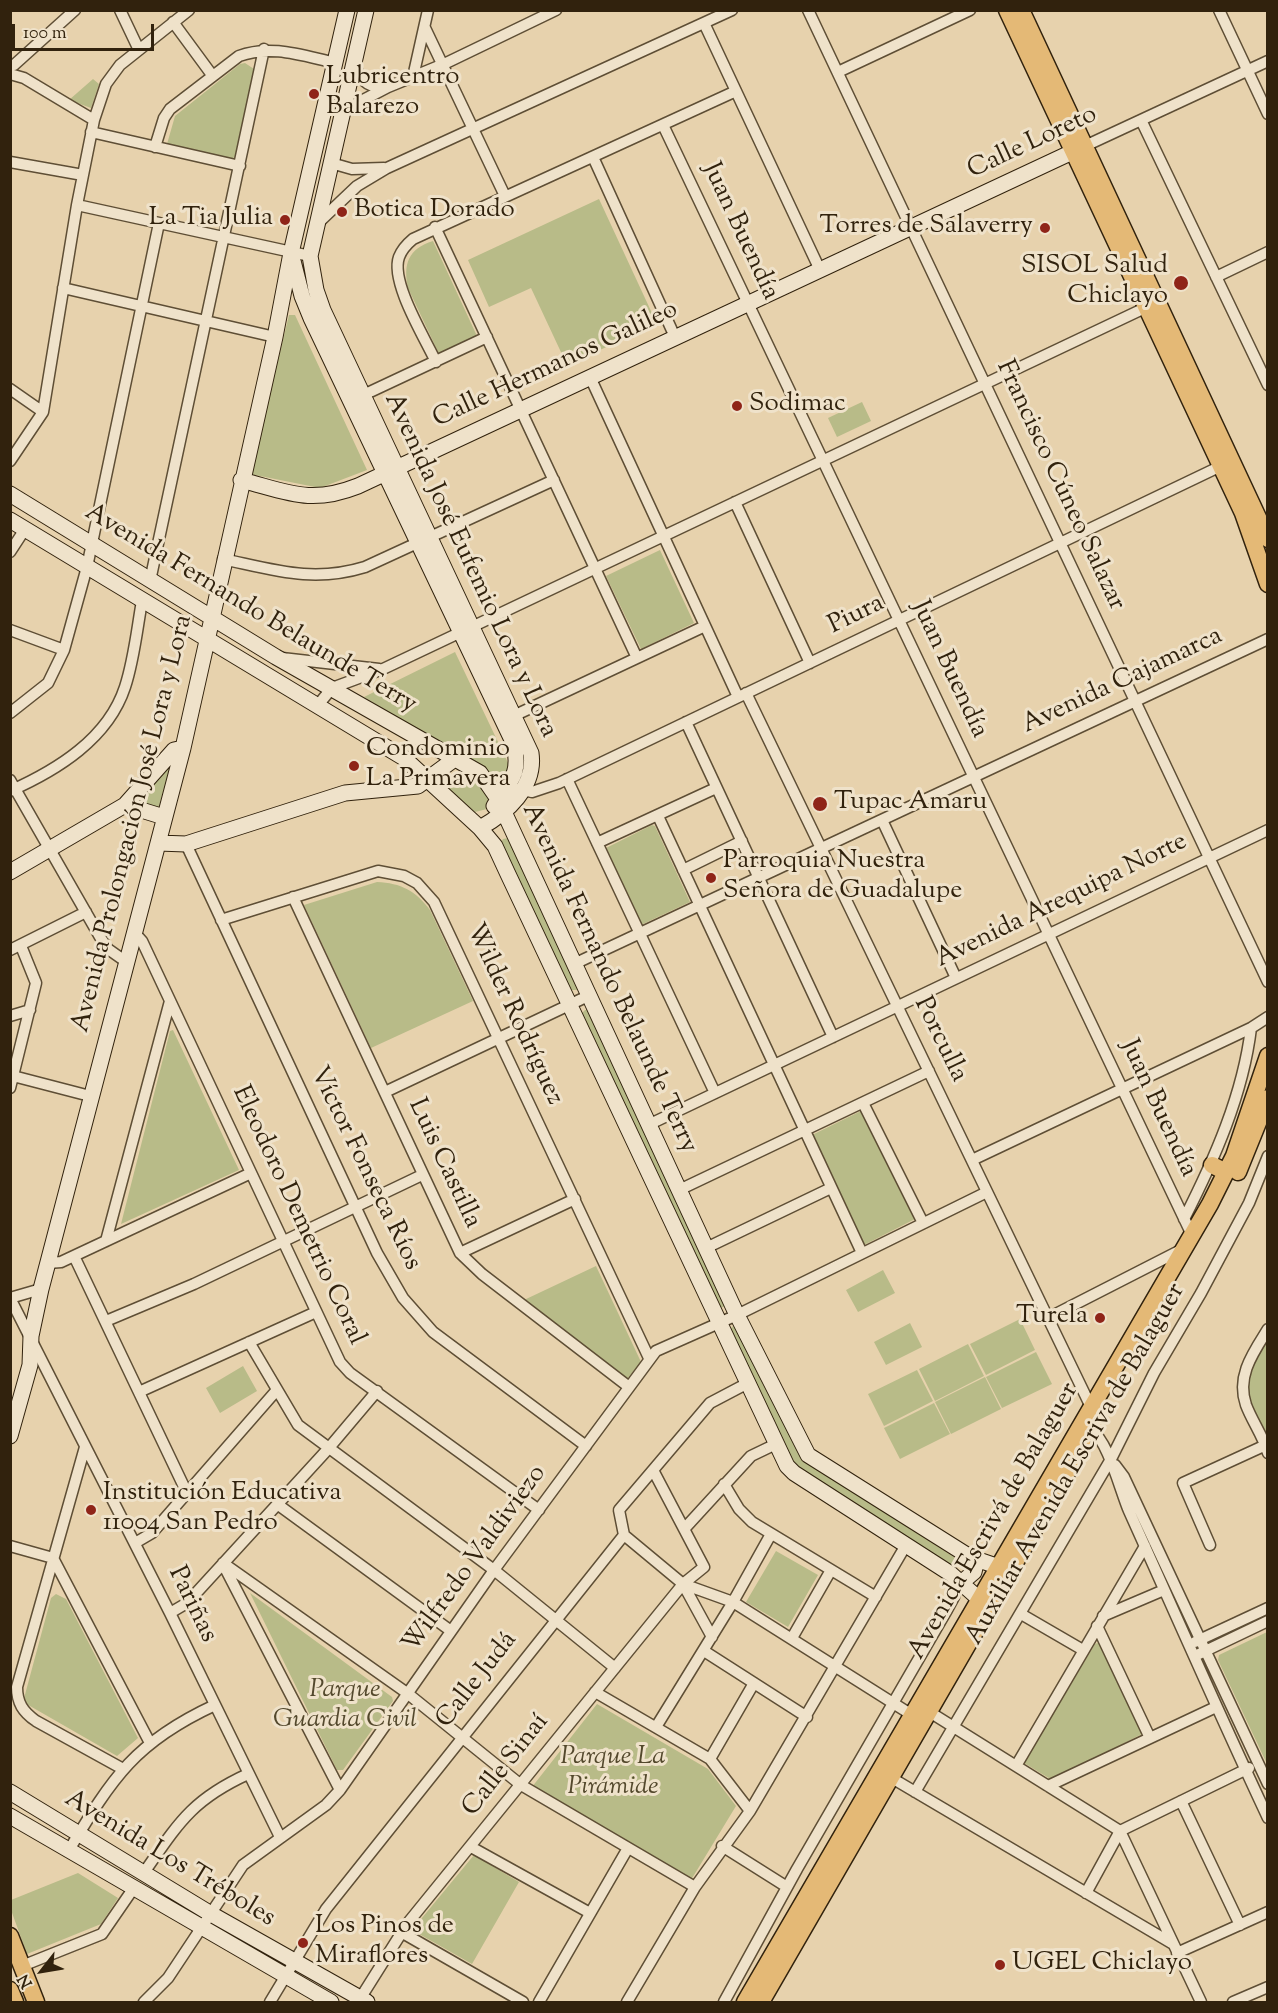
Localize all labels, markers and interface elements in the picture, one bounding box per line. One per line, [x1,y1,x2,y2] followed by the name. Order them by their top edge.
[15,12,158,50] scale bar
[23,21,67,47] text: 100 m
[326,63,459,124] place label: Lubricentro Balarezo
[307,87,321,101] marker: Lubricentro Balarezo
[963,100,1103,188] street label: Calle Loreto
[694,158,784,306] street label: Juan Buendía
[354,196,515,228] place label: Botica Dorado
[149,204,273,236] place label: La Tia Julia
[335,205,349,219] marker: Botica Dorado
[820,212,1033,244] place label: Torres de Salaverry
[278,213,292,227] marker: La Tia Julia
[1038,221,1052,235] marker: Torres de Salaverry
[1021,252,1168,314] place label: SISOL Salud Chiclayo
[1172,274,1190,292] marker: SISOL Salud Chiclayo
[429,296,683,436] street label: Calle Hermanos Galileo
[987,356,1131,616] street label: Francisco Cúneo Salazar
[375,389,563,743] street label: Avenida José Eufemio Lora y Lora
[749,390,846,422] place label: Sodimac
[730,399,744,413] marker: Sodimac
[78,498,422,722] street label: Avenida Fernando Belaunde Terry
[824,589,890,643] street label: Piura
[903,596,993,744] street label: Juan Buendía
[67,612,201,1036] street label: Avenida Prolongación José Lora y Lora
[1018,622,1228,742] street label: Avenida Cajamarca
[366,735,510,796] place label: Condominio La Primavera
[347,759,361,773] marker: Condominio La Primavera
[834,788,987,820] place label: Tupac Amaru
[811,795,829,813] marker: Tupac Amaru
[513,799,703,1159] street label: Avenida Fernando Belaunde Terry
[931,828,1193,976] street label: Avenida Arequipa Norte
[723,847,962,909] place label: Parroquia Nuestra Señora de Guadalupe
[704,871,718,885] marker: Parroquia Nuestra Señora de Guadalupe
[457,919,569,1111] street label: Wilder Rodríguez
[905,992,973,1088] street label: Porculla
[1112,1035,1202,1183] street label: Juan Buendía
[301,1062,427,1276] street label: Víctor Fonseca Ríos
[223,1082,371,1350] street label: Eleodoro Demetrio Coral
[399,1094,487,1234] street label: Luis Castilla
[960,1279,1194,1651] street label: Auxiliar Avenida Escriva de Balaguer
[1016,1302,1088,1334] place label: Turela
[1093,1311,1107,1325] marker: Turela
[903,1378,1087,1666] street label: Avenida Escrivá de Balaguer
[397,1460,555,1660] street label: Wilfredo Valdiviezo
[103,1479,342,1540] place label: Institución Educativa 11004 San Pedro
[84,1503,98,1517] marker: Institución Educativa 11004 San Pedro
[159,1562,223,1648] street label: Pariñas
[431,1627,525,1735] street label: Calle Judá
[273,1676,417,1738] park label: Parque Guardia Civil
[457,1708,557,1824] street label: Calle Sinaí
[560,1743,666,1804] park label: Parque La Pirámide
[58,1785,280,1935] street label: Avenida Los Tréboles
[315,1912,454,1973] place label: Los Pinos de Miraflores
[296,1936,310,1950] marker: Los Pinos de Miraflores
[12,1941,72,2001] north arrow
[1012,1949,1192,1981] place label: UGEL Chiclayo
[993,1958,1007,1972] marker: UGEL Chiclayo
[13,1969,39,1992] text: N

